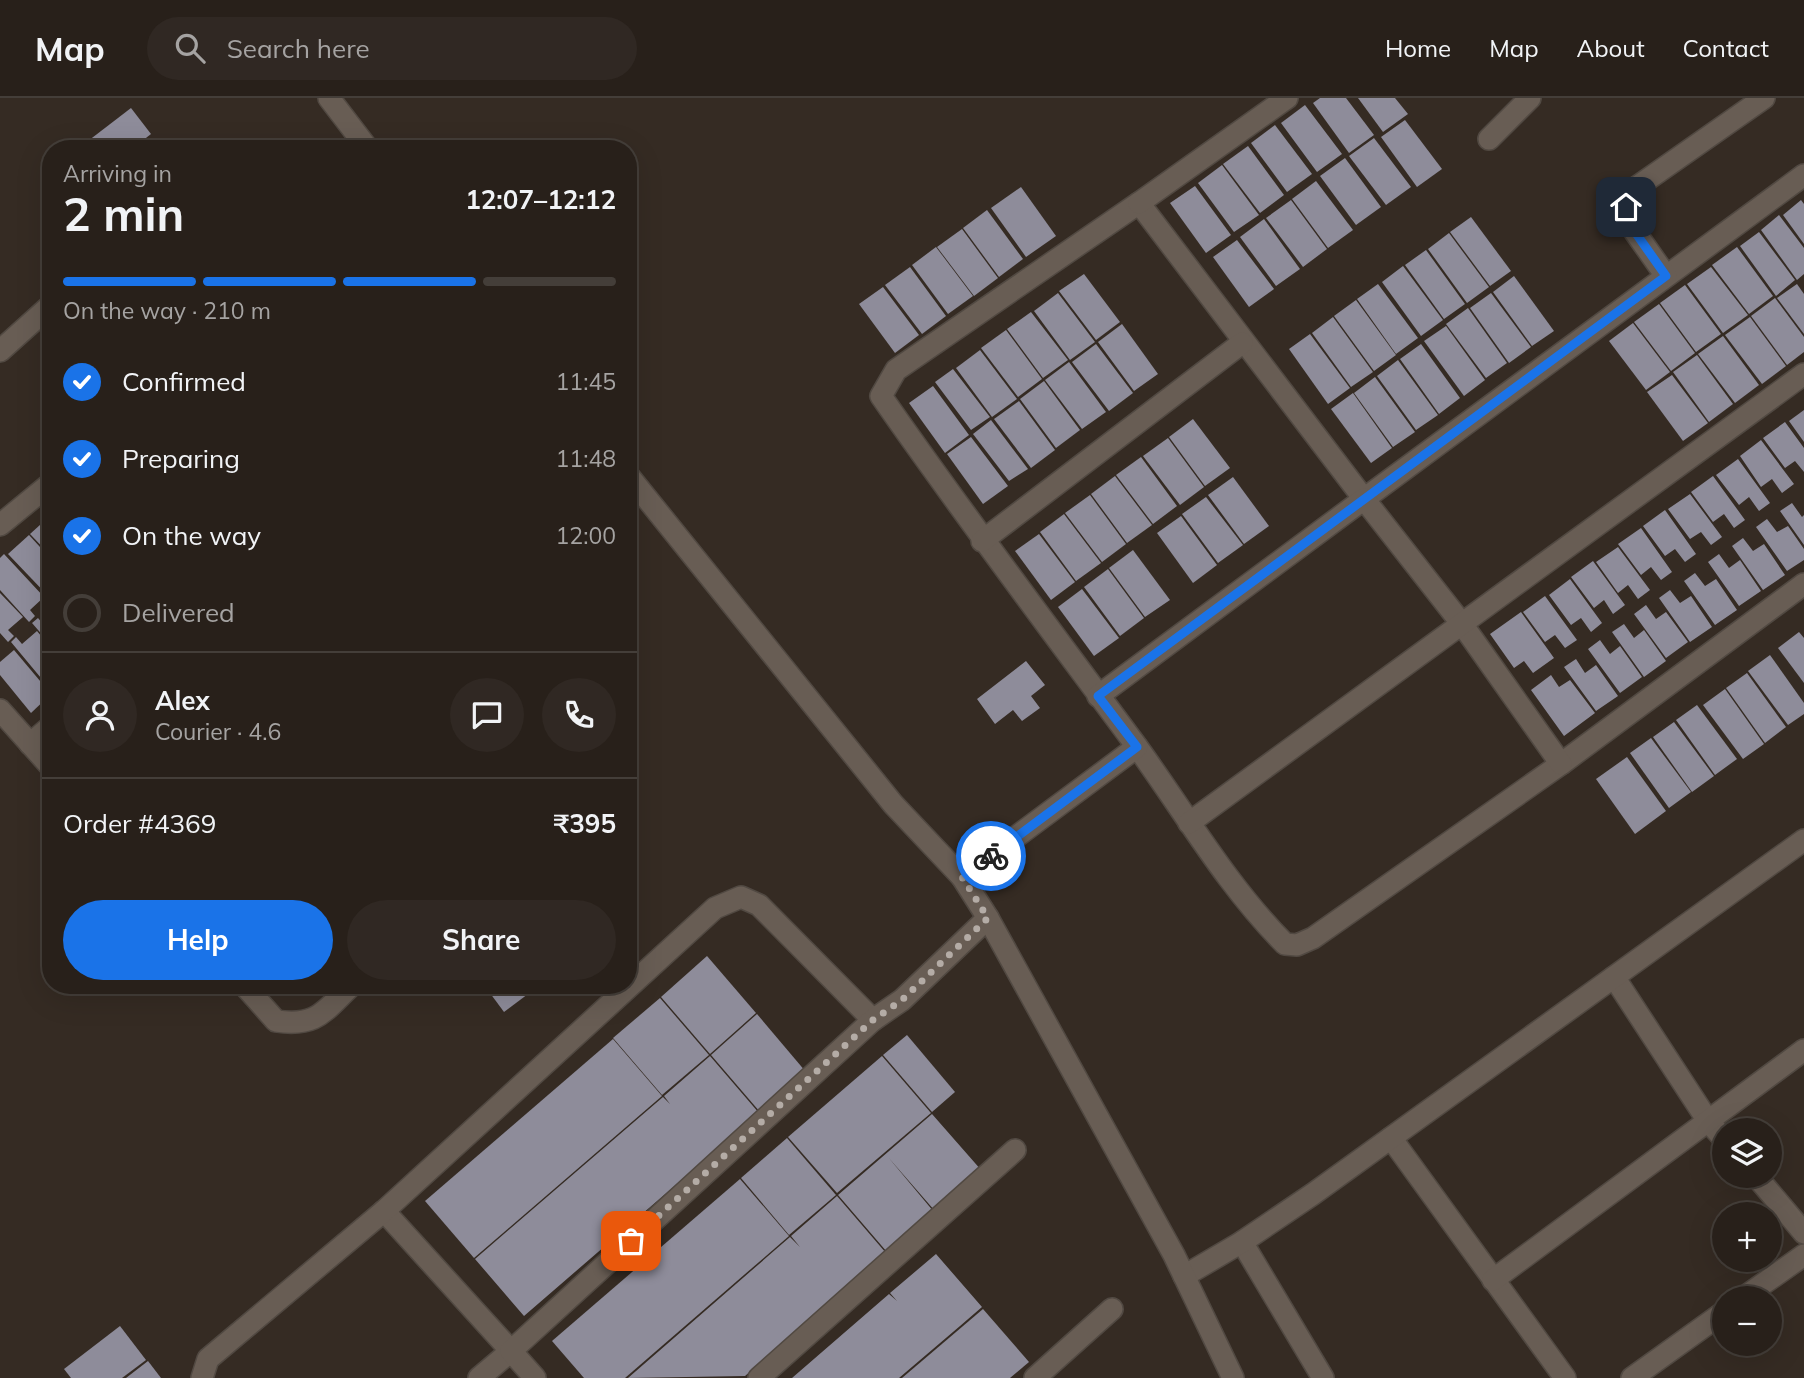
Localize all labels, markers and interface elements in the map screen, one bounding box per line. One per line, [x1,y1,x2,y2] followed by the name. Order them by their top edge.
[147,17,637,80] search box
[35,28,105,69] text: Map
[171,29,209,67] icon: search
[227,32,370,65] text: Search here
[1385,33,1451,63] text: Home
[1489,33,1539,63] text: Map
[1577,33,1645,63] text: About
[1683,33,1769,63] text: Contact
[63,159,172,188] text: Arriving in
[1596,177,1656,237] pin
[465,183,616,216] text: 12:07–12:12
[63,185,184,243] text: 2 min
[1607,188,1645,226] icon: home
[63,296,271,325] text: On the way · 210 m
[63,363,101,401] icon: check
[122,365,246,398] text: Confirmed
[556,367,616,396] text: 11:45
[63,440,101,478] icon: check
[122,442,240,475] text: Preparing
[556,444,616,473] text: 11:48
[63,517,101,555] icon: check
[122,519,261,552] text: On the way
[556,521,616,550] text: 12:00
[122,596,235,629] text: Delivered
[63,678,137,752] button: person
[450,678,524,752] button: chat
[542,678,616,752] button: phone
[155,684,210,717] text: Alex
[155,717,281,746] text: Courier · 4.6
[63,807,216,840] text: Order #4369
[554,807,616,840] text: ₹395
[956,821,1026,891] courier
[972,837,1010,875] icon: bike
[63,900,333,980] button: Help
[347,900,616,980] button: Share
[1712,1118,1782,1356] map controls
[1712,1118,1782,1188] button: layers
[1712,1202,1782,1272] button: +
[601,1211,661,1271] pin
[612,1222,650,1260] icon: bag
[1712,1286,1782,1356] button: −

